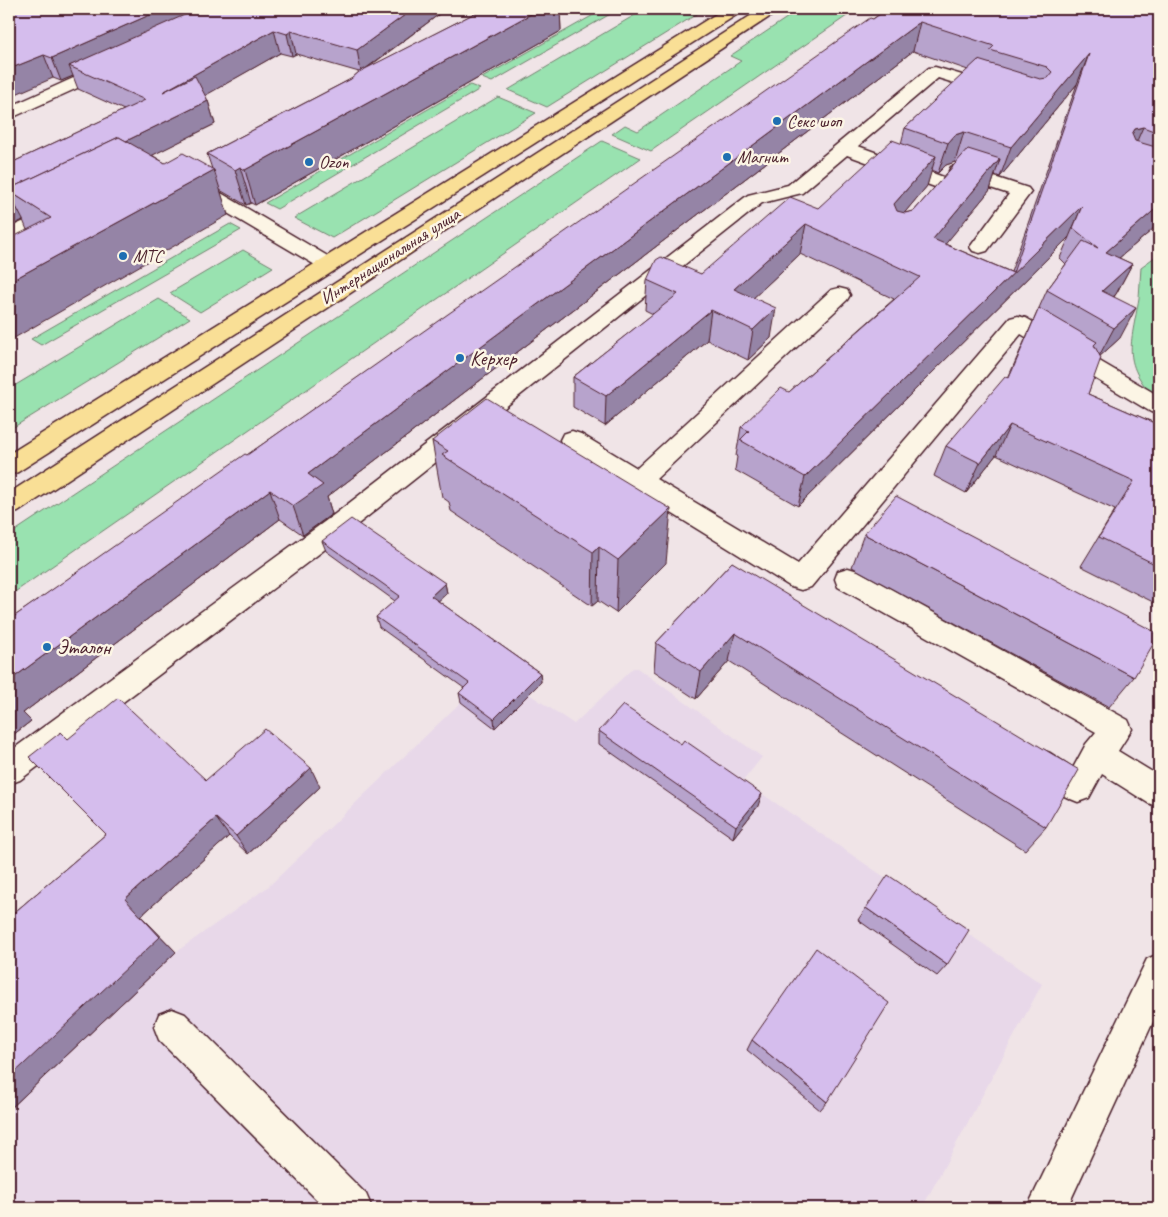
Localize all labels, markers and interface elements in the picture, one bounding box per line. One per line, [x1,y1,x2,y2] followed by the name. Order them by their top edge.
[787,110,842,132] place label: Секс шоп
[771,115,783,127] marker: Секс шоп
[737,146,789,168] place label: Магнит
[319,151,349,173] place label: Ozon
[721,151,733,163] marker: Магнит
[303,156,315,168] marker: Ozon
[316,202,465,309] street label: Интернациональная улица
[133,245,165,267] place label: МТС
[117,250,129,262] marker: МТС
[470,345,518,371] place label: Керхер
[454,352,466,364] marker: Керхер
[57,634,112,660] place label: Эталон
[41,641,53,653] marker: Эталон

